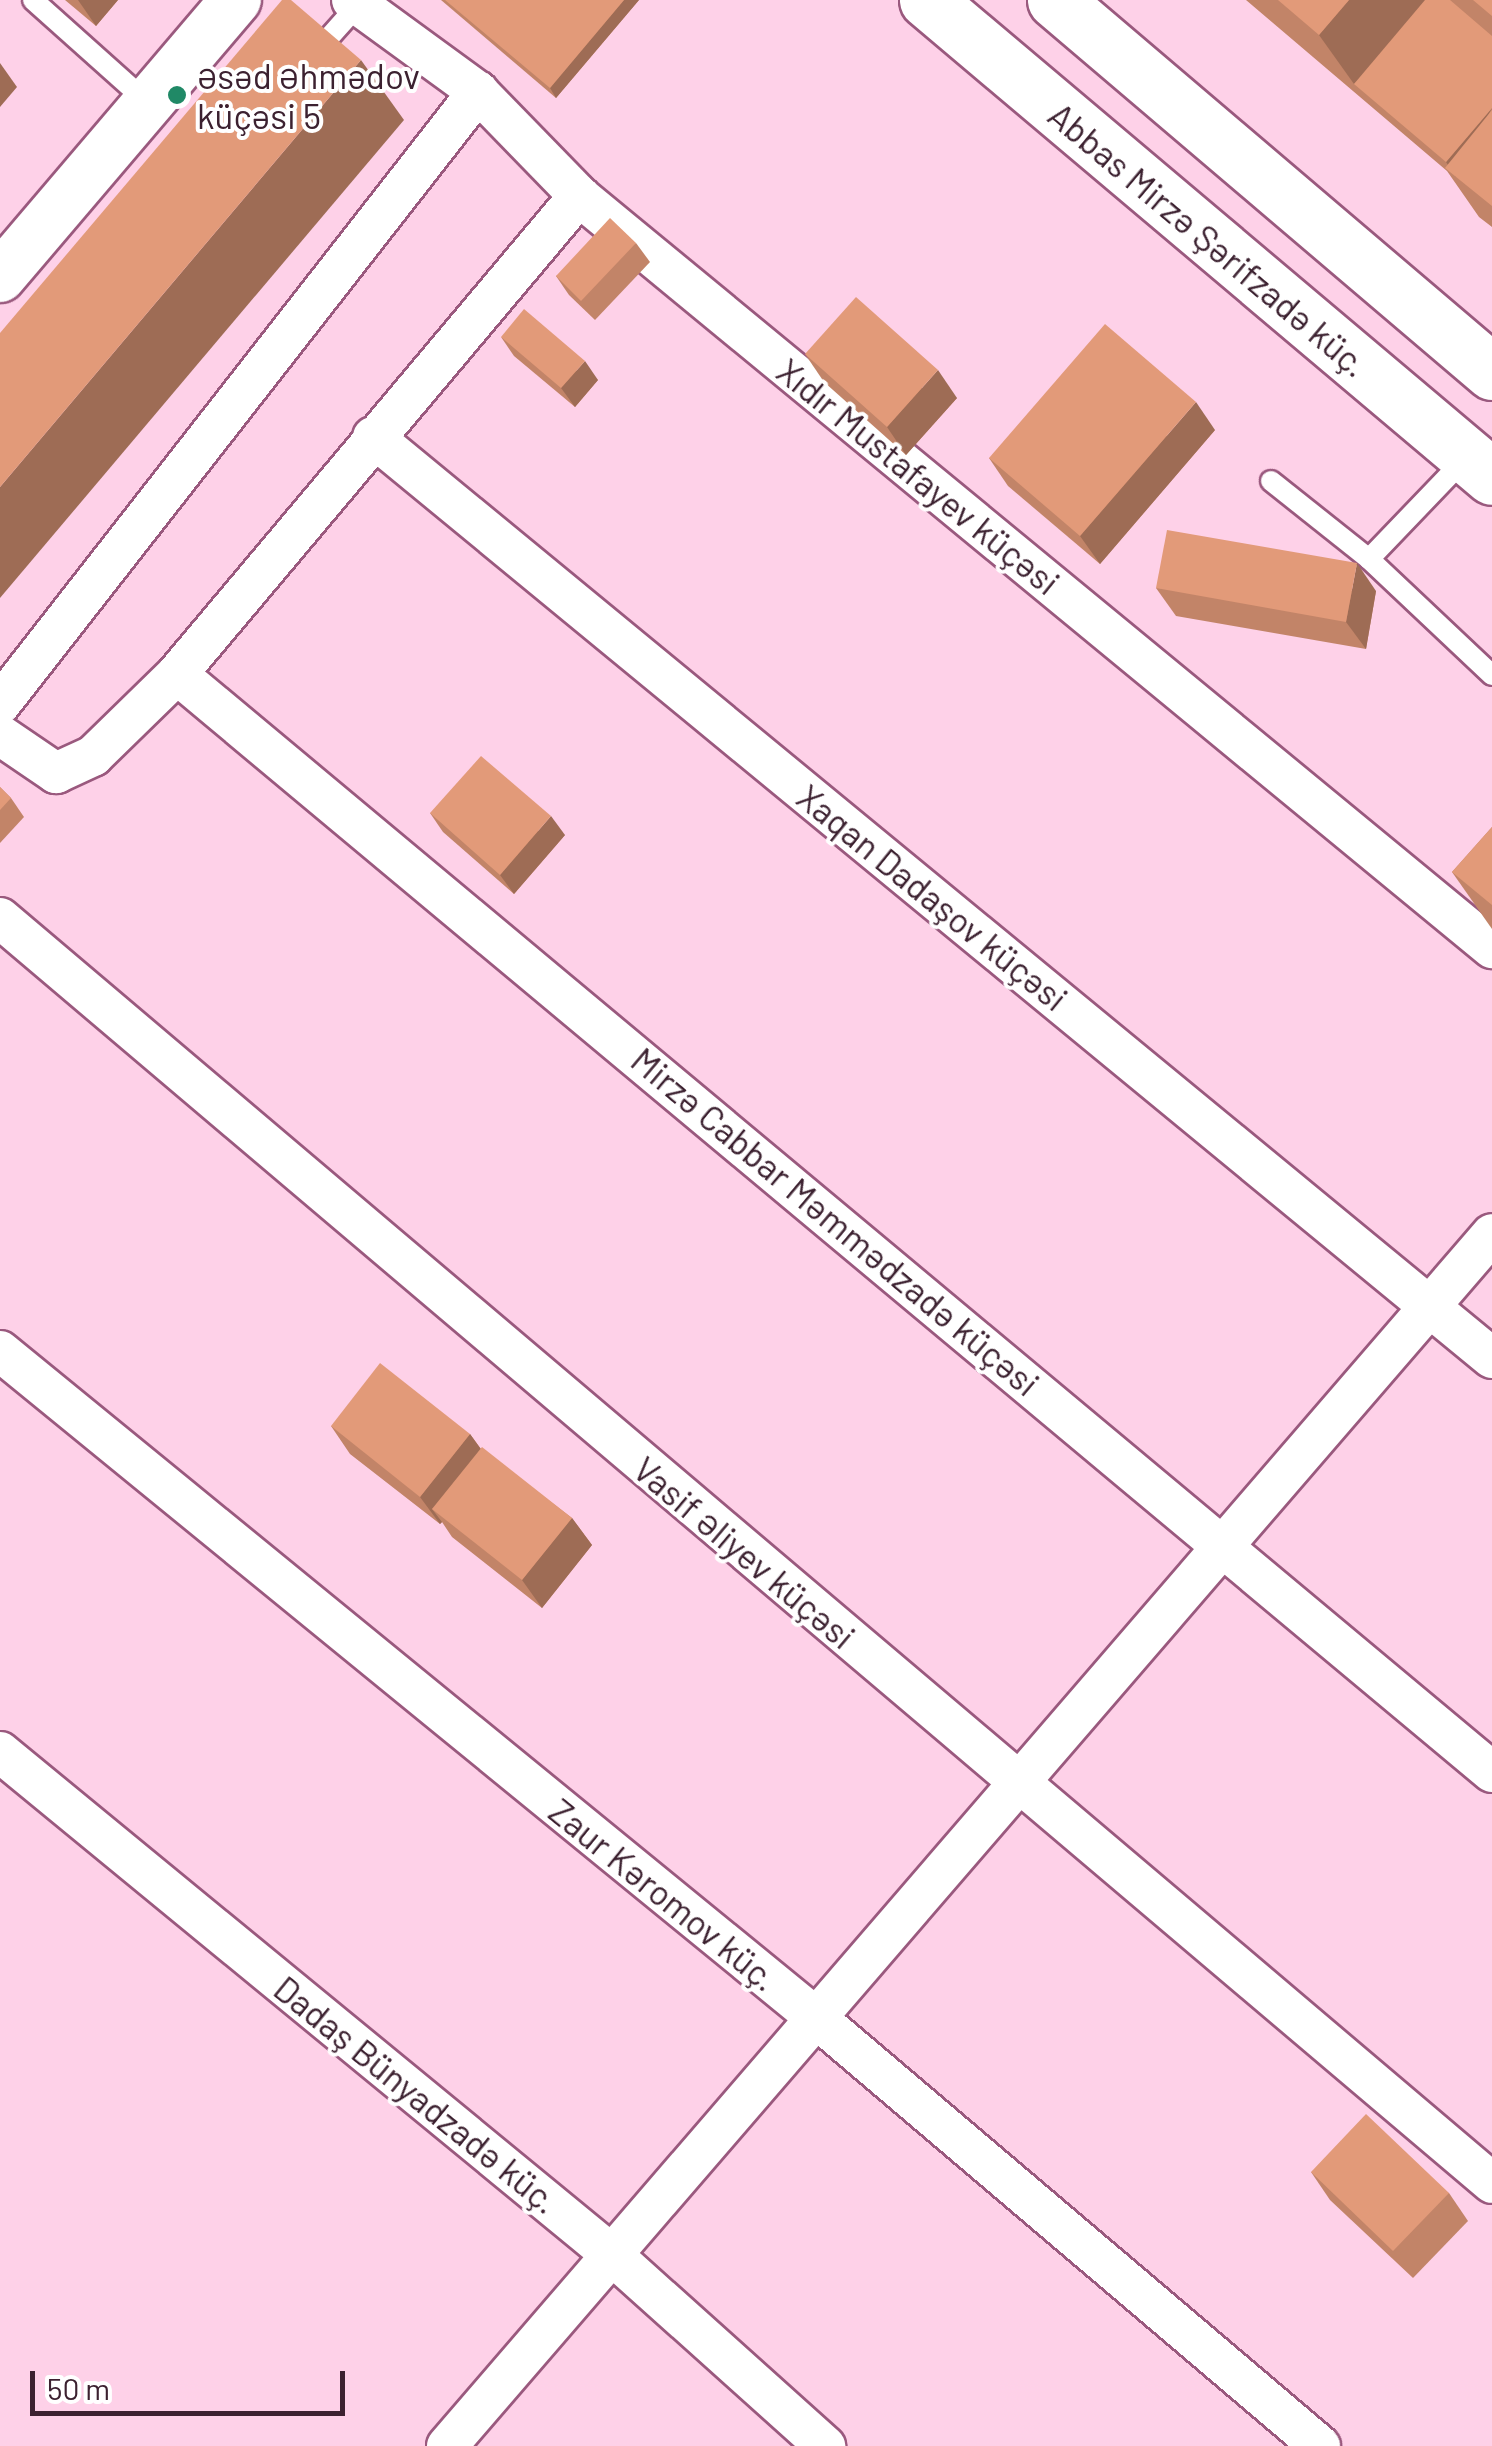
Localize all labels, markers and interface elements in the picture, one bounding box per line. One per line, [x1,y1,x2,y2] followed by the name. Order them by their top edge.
[197,54,420,136] place label: Əsəd Əhmədov küçəsi 5
[166,84,188,106] marker: Əsəd Əhmədov küçəsi 5
[1041,93,1377,385] street label: Abbas Mirzə Şərifzadə küç.
[769,349,1069,603] street label: Xıdır Mustafayev küçəsi
[789,775,1077,1019] street label: Xaqan Dadaşov küçəsi
[624,1038,1048,1404] street label: Mirzə Cabbar Məmmədzadə küçəsi
[626,1447,864,1657] street label: Vasif Əliyev küçəsi
[541,1789,787,1999] street label: Zaur Kəromov küç.
[266,1966,568,2222] street label: Dadaş Bünyadzadə küç.
[35,2351,350,2413] scale bar
[47,2370,110,2406] text: 50 m

